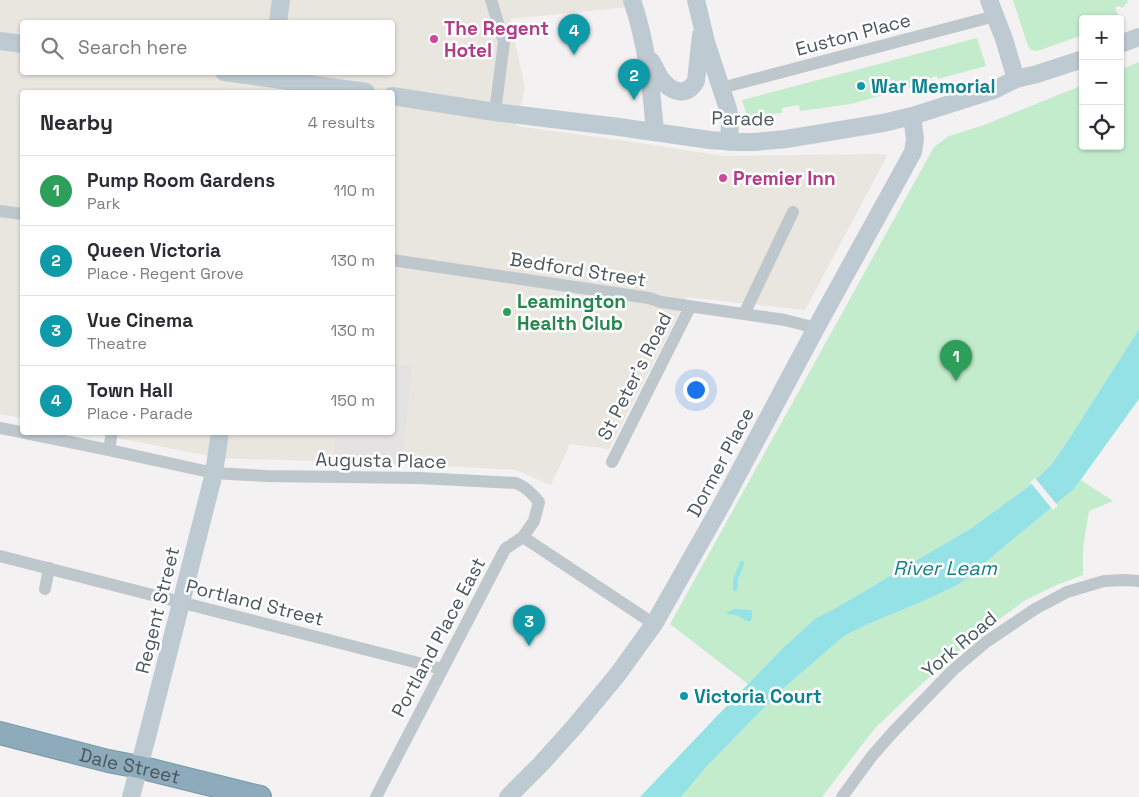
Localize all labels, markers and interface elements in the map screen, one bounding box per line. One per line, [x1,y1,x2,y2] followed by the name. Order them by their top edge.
[793,7,913,62] street label: Euston Place
[558,14,590,55] pin: 4
[1079,15,1124,150] map controls
[1079,15,1124,60] button: +
[444,16,549,63] place label: The Regent Hotel
[20,20,395,75] search box
[428,33,440,45] marker: The Regent Hotel
[38,34,66,62] icon: search
[78,35,188,60] text: Search here
[618,59,650,100] pin: 2
[1079,60,1124,105] button: −
[871,74,995,99] place label: War Memorial
[855,80,867,92] marker: War Memorial
[711,105,775,132] street label: Parade
[1079,105,1124,150] button: locate
[40,109,113,136] text: Nearby
[308,112,375,133] text: 4 results
[733,166,836,191] place label: Premier Inn
[87,168,275,193] text: Pump Room Gardens
[717,172,729,184] marker: Premier Inn
[52,180,60,201] text: 1
[333,180,375,201] text: 110 m
[87,193,120,214] text: Park
[87,238,221,263] text: Queen Victoria
[508,246,648,293] street label: Bedford Street
[51,250,61,271] text: 2
[331,250,375,271] text: 130 m
[87,263,244,284] text: Place · Regent Grove
[517,289,626,336] place label: Leamington Health Club
[501,306,513,318] marker: Leamington Health Club
[87,308,193,333] text: Vue Cinema
[591,308,677,444] street label: St Peter's Road
[51,320,61,341] text: 3
[331,320,375,341] text: 130 m
[87,333,147,354] text: Theatre
[940,340,972,381] pin: 1
[683,377,709,403] your location
[87,378,173,403] text: Town Hall
[51,390,61,411] text: 4
[331,390,375,411] text: 150 m
[87,403,193,424] text: Place · Parade
[681,403,760,521] street label: Dormer Place
[315,447,447,474] street label: Augusta Place
[130,544,185,676] street label: Regent Street
[386,553,491,721] street label: Portland Place East
[893,555,998,581] water label: River Leam
[183,573,326,632] street label: Portland Street
[513,605,545,646] pin: 3
[917,606,1002,683] street label: York Road
[694,684,822,709] place label: Victoria Court
[678,690,690,702] marker: Victoria Court
[77,742,183,790] street label: Dale Street

